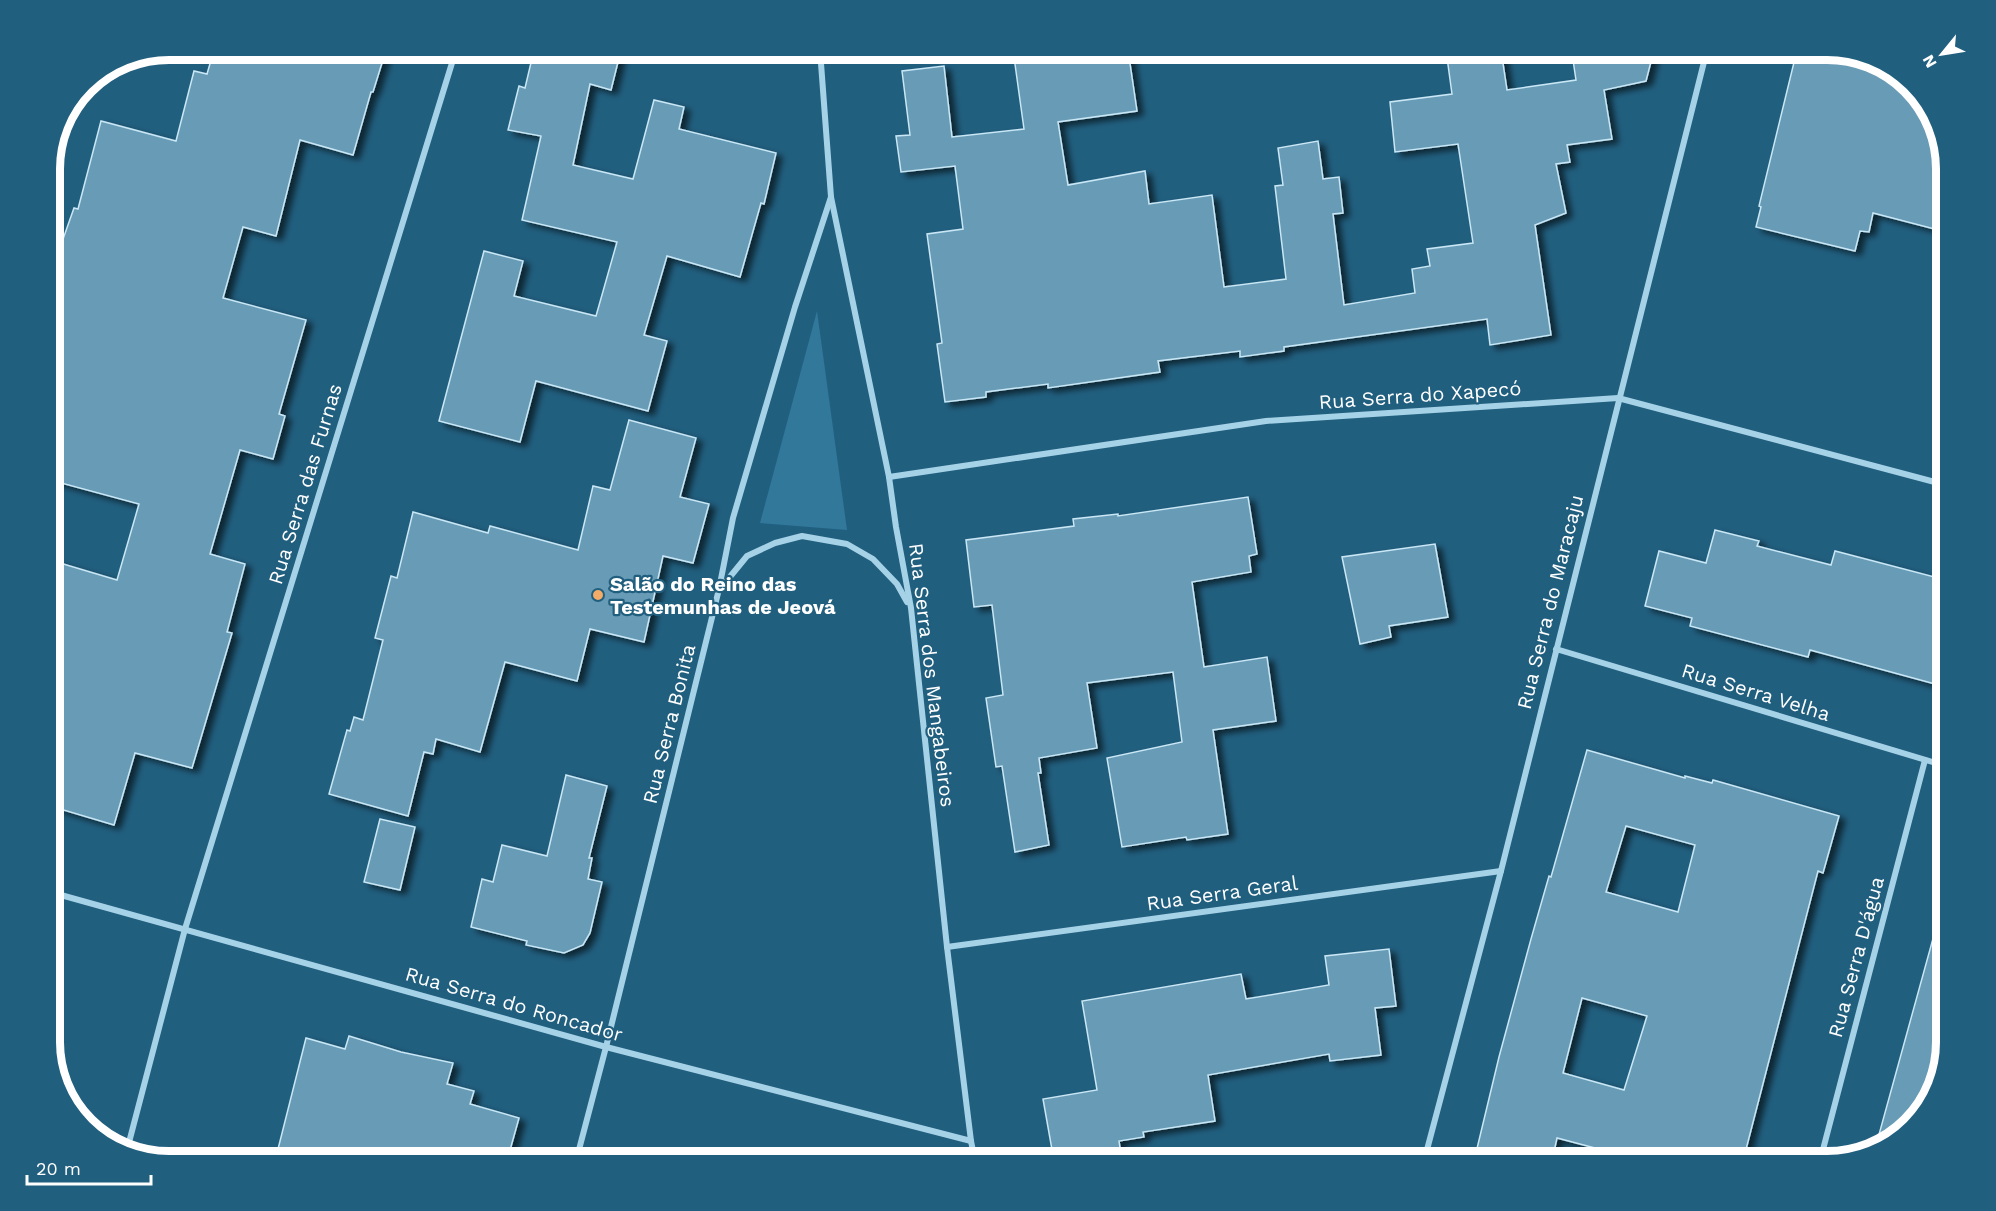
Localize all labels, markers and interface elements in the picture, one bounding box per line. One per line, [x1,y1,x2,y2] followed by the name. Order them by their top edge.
[1912,24,1972,84] north arrow
[1918,51,1941,71] text: N
[1318,376,1522,414] street label: Rua Serra do Xapecó
[263,381,347,587] street label: Rua Serra das Furnas
[1512,492,1588,712] street label: Rua Serra do Maracaju
[904,542,960,808] street label: Rua Serra dos Mangabeiros
[610,572,836,619] place label: Salão do Reino das Testemunhas de Jeová
[591,588,605,602] marker: Salão do Reino das Testemunhas de Jeová
[638,642,700,806] street label: Rua Serra Bonita
[1679,658,1833,726] street label: Rua Serra Velha
[1145,871,1299,915] street label: Rua Serra Geral
[1823,874,1889,1040] street label: Rua Serra D'água
[402,961,626,1047] street label: Rua Serra do Roncador
[27,1148,152,1186] scale bar
[36,1158,81,1179] text: 20 m

